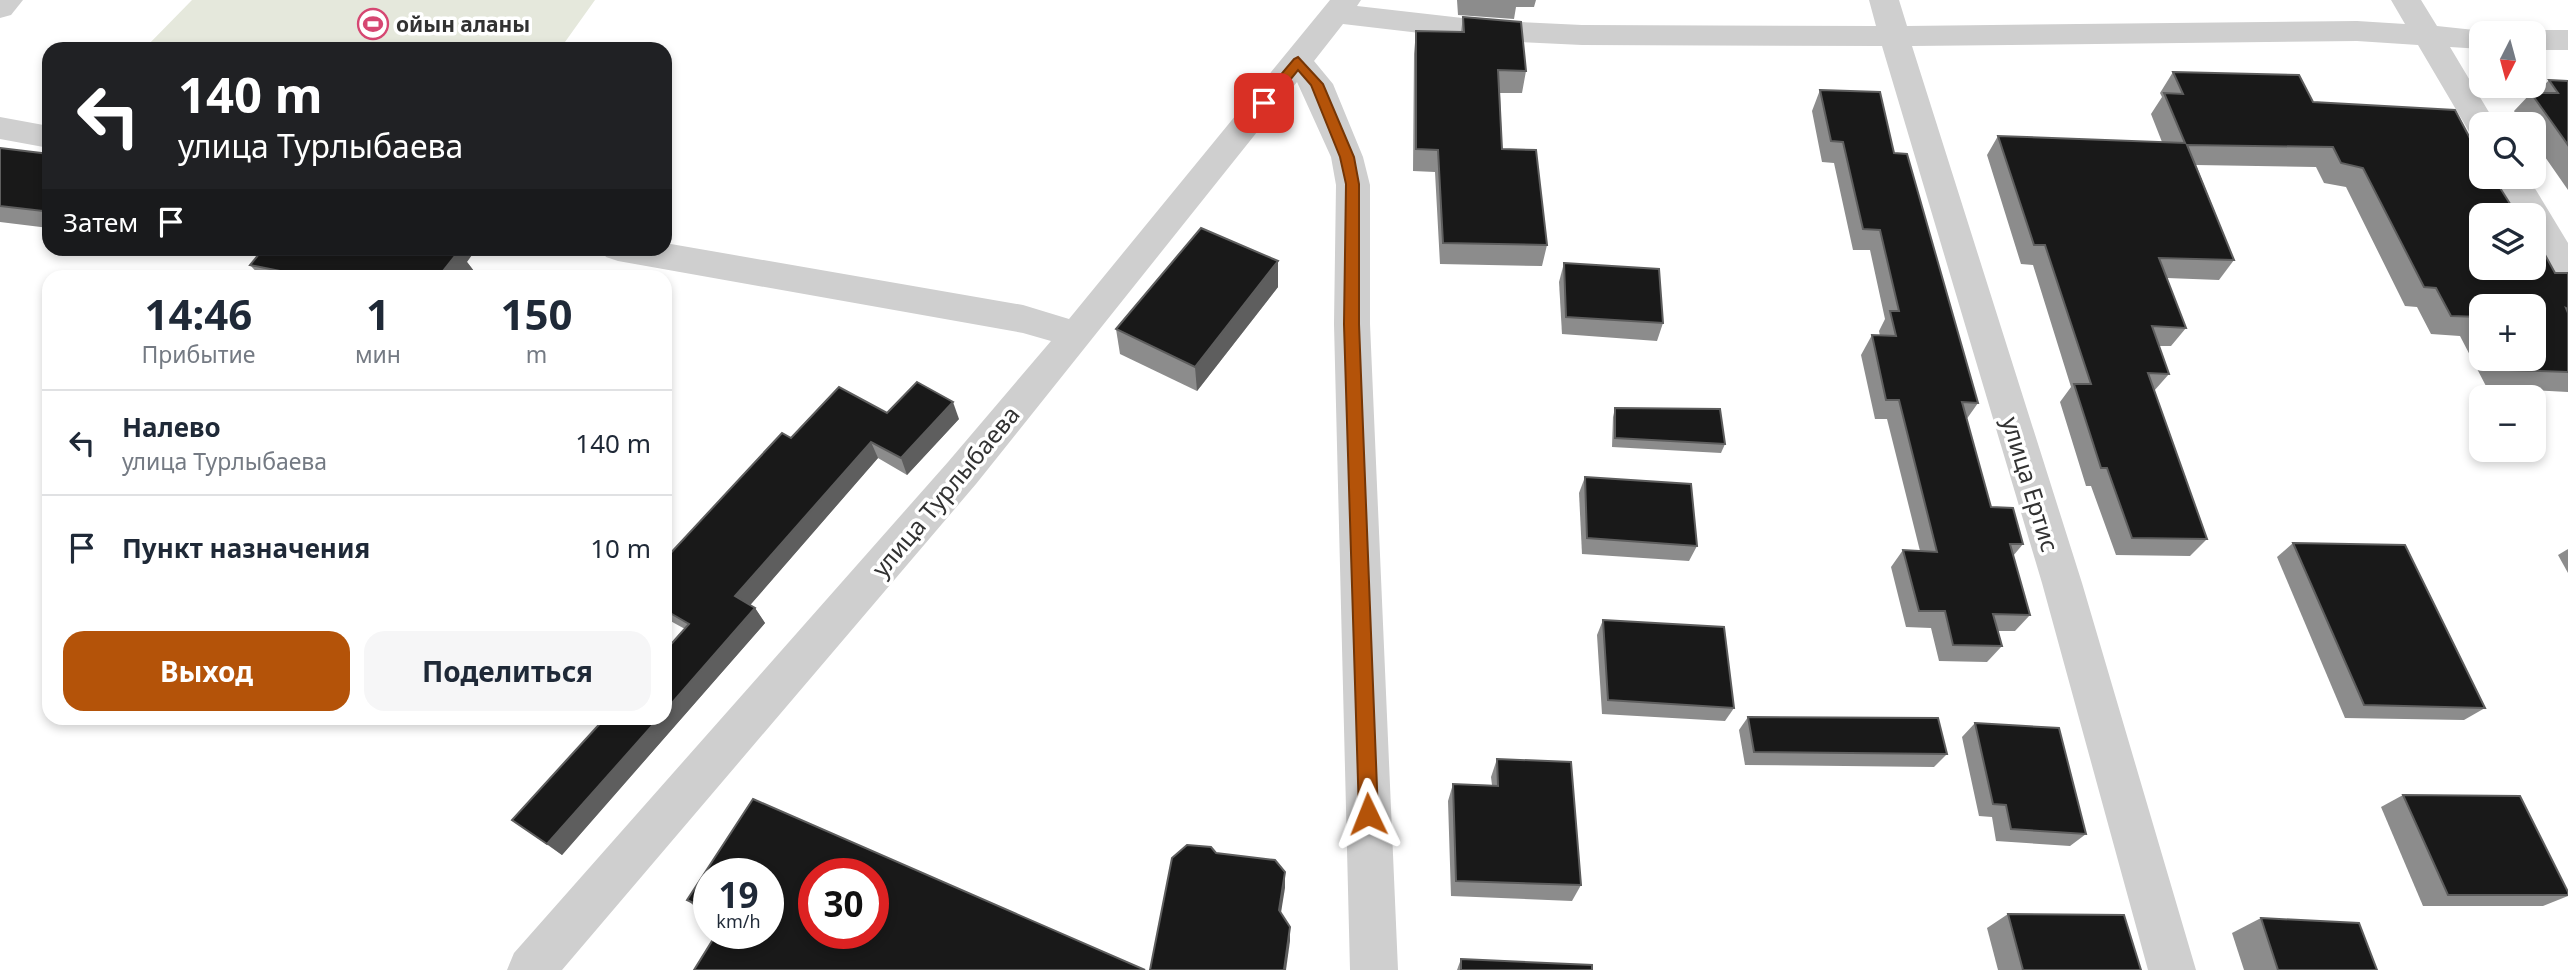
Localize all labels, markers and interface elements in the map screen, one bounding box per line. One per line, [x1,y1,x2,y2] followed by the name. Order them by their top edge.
[356,7,390,41] sports icon: ойын аланы
[396,10,530,38] place label: ойын аланы
[2469,21,2546,98] north arrow
[2469,21,2546,462] map controls
[178,61,323,127] text: 140 m
[63,70,154,161] icon: left
[1234,73,1294,133] pin
[1245,84,1283,122] icon: arrive
[2469,112,2546,189] button: search
[178,124,463,167] text: улица Турлыбаева
[152,203,190,241] icon: arrive
[2469,203,2546,280] button: layers
[63,204,138,240] text: Затем
[145,285,252,342] text: 14:46
[366,285,390,342] text: 1
[500,285,573,342] text: 150
[2469,294,2546,371] button: +
[141,338,255,370] text: Прибытие
[355,338,401,370] text: мин
[526,338,547,370] text: m
[2469,385,2546,462] button: −
[864,398,1026,584] street label: улица Турлыбаева
[122,409,221,445] text: Налево
[1995,412,2067,556] street label: улица Ертис
[63,424,101,462] icon: left
[575,425,651,461] text: 140 m
[122,445,327,477] text: улица Турлыбаева
[63,529,101,567] icon: arrive
[122,530,370,566] text: Пункт назначения
[590,530,651,566] text: 10 m
[63,631,350,711] button: Выход
[364,631,651,711] button: Поделиться
[1331,777,1405,851] position arrow
[798,858,889,949] speed limit sign: 30
[718,871,759,918] text: 19
[716,909,761,933] text: km/h

